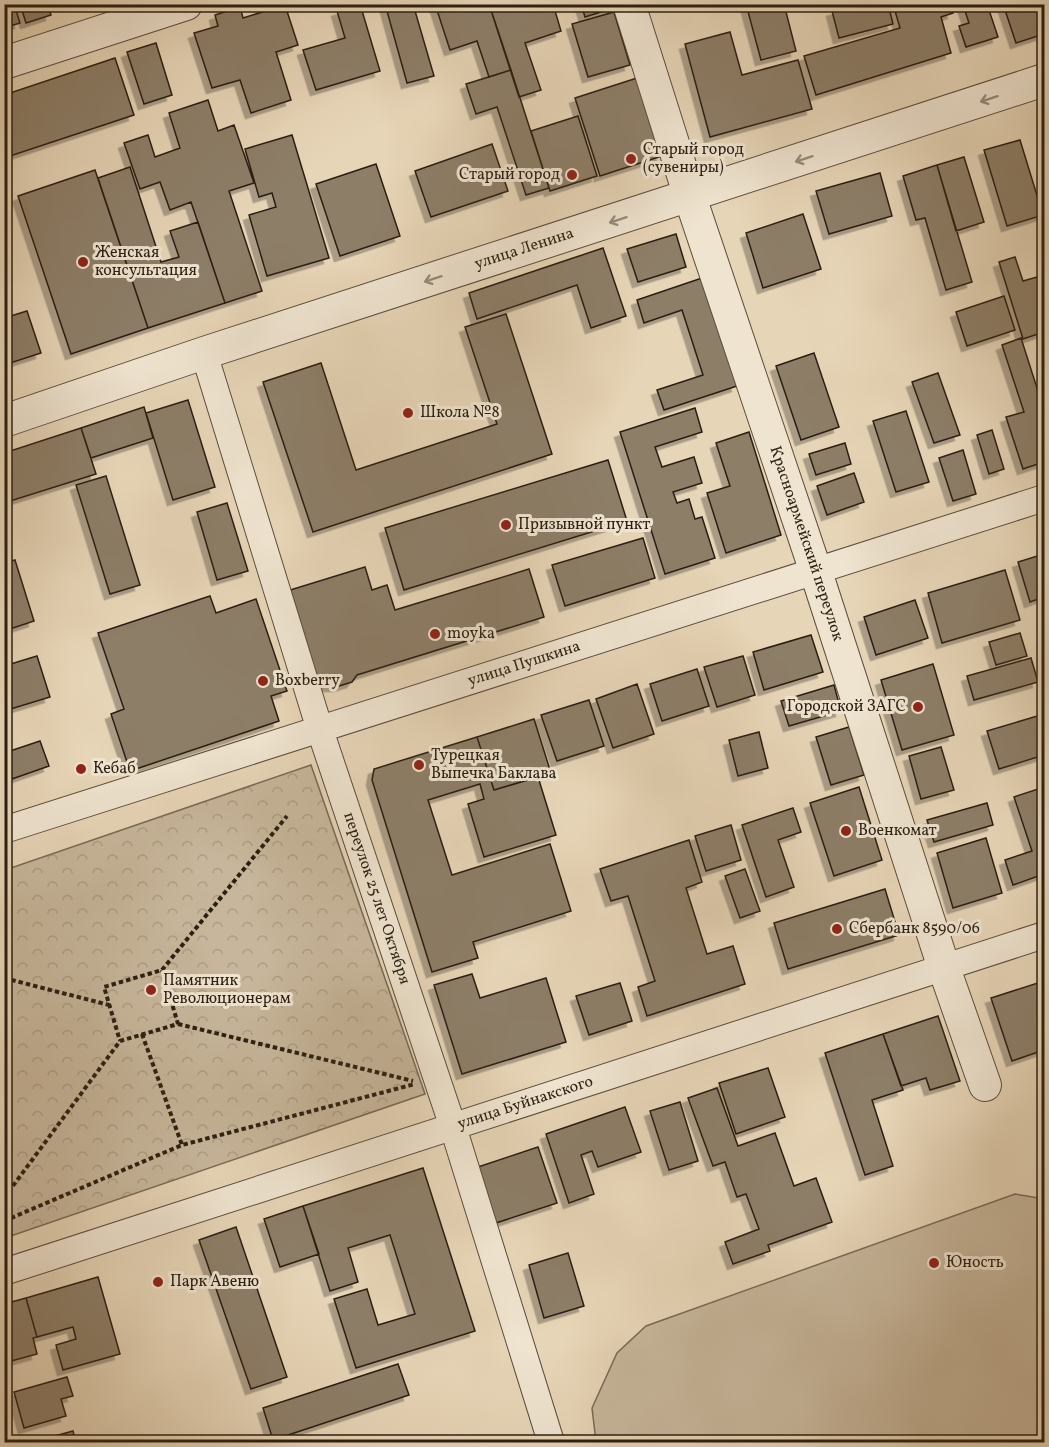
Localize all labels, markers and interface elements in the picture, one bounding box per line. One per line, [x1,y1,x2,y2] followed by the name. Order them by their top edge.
[980,94,999,105] one-way arrow
[643,139,744,179] place label: Старый город (сувениры)
[624,152,638,166] marker: Старый город (сувениры)
[795,155,814,166] one-way arrow
[459,164,560,186] place label: Старый город
[565,168,579,182] marker: Старый город
[609,215,628,226] one-way arrow
[472,222,577,275] street label: улица Ленина
[95,242,197,282] place label: Женская консультация
[76,255,90,269] marker: Женская консультация
[424,274,443,285] one-way arrow
[420,402,500,424] place label: Школа №8
[401,406,415,420] marker: Школа №8
[764,443,849,644] street label: Красноармейский переулок
[518,514,650,536] place label: Призывной пункт
[499,518,513,532] marker: Призывной пункт
[447,623,495,645] place label: moyka
[428,627,442,641] marker: moyka
[465,636,583,692] street label: улица Пушкина
[275,670,340,692] place label: Boxberry
[256,674,270,688] marker: Boxberry
[787,696,906,718] place label: Городской ЗАГС
[911,700,925,714] marker: Городской ЗАГС
[431,745,557,785] place label: Турецкая Выпечка Баклава
[93,758,136,780] place label: Кебаб
[412,758,426,772] marker: Турецкая Выпечка Баклава
[74,762,88,776] marker: Кебаб
[337,809,415,987] street label: переулок 25 лет Октября
[858,820,937,842] place label: Военкомат
[839,824,853,838] marker: Военкомат
[849,918,980,940] place label: Сбербанк 8590/06
[830,922,844,936] marker: Сбербанк 8590/06
[163,970,291,1010] place label: Памятник Революционерам
[144,983,158,997] marker: Памятник Революционерам
[455,1071,596,1135] street label: улица Буйнакского
[946,1252,1004,1274] place label: Юность
[927,1256,941,1270] marker: Юность
[170,1271,259,1293] place label: Парк Авеню
[151,1275,165,1289] marker: Парк Авеню

